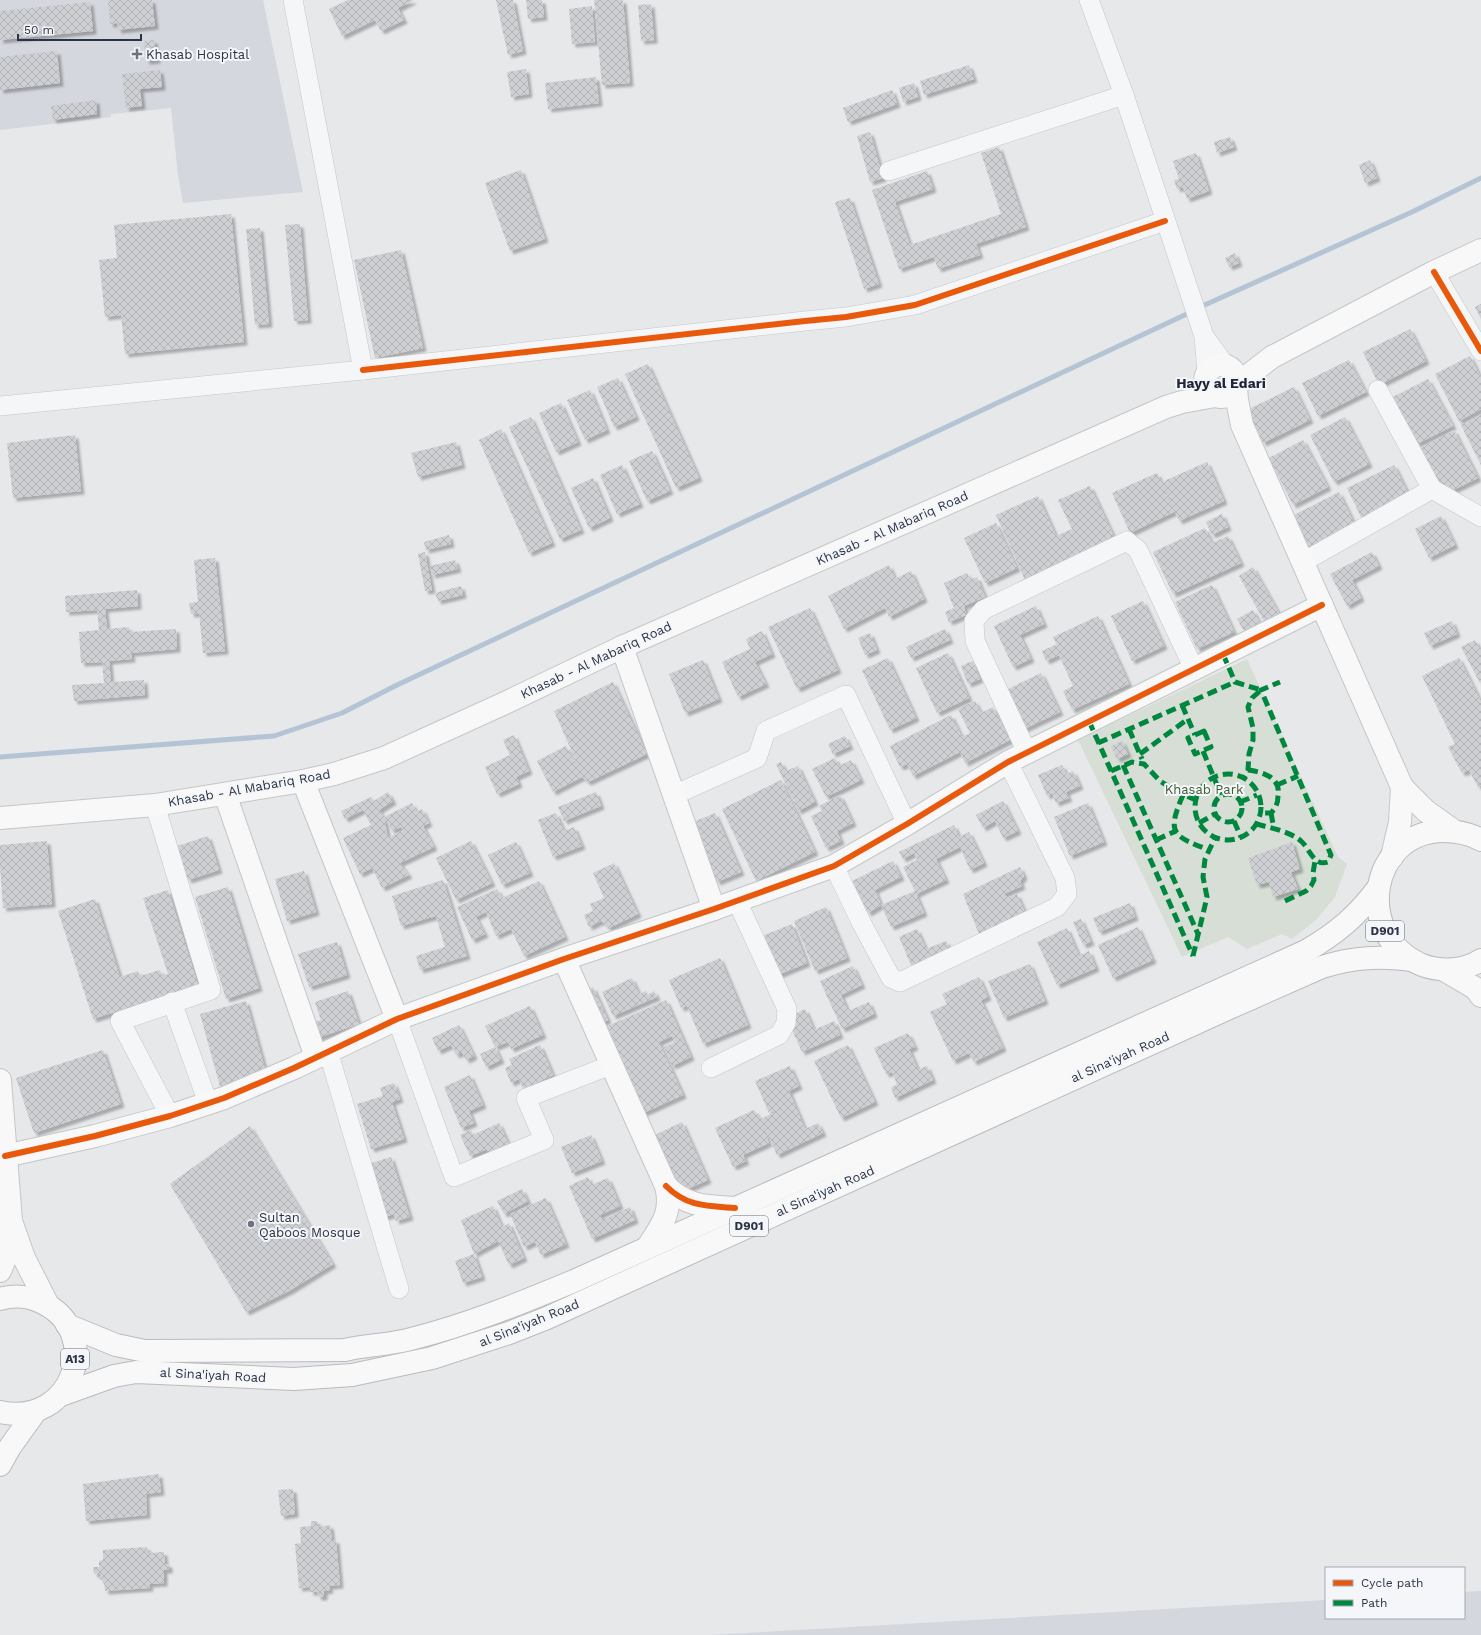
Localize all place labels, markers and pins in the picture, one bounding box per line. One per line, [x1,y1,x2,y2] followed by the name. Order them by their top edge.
[146,47,249,62] place label: Khasab Hospital
[131,48,143,60] marker: Khasab Hospital
[259,1210,360,1240] place label: Sultan Qaboos Mosque
[246,1219,256,1229] marker: Sultan Qaboos Mosque

